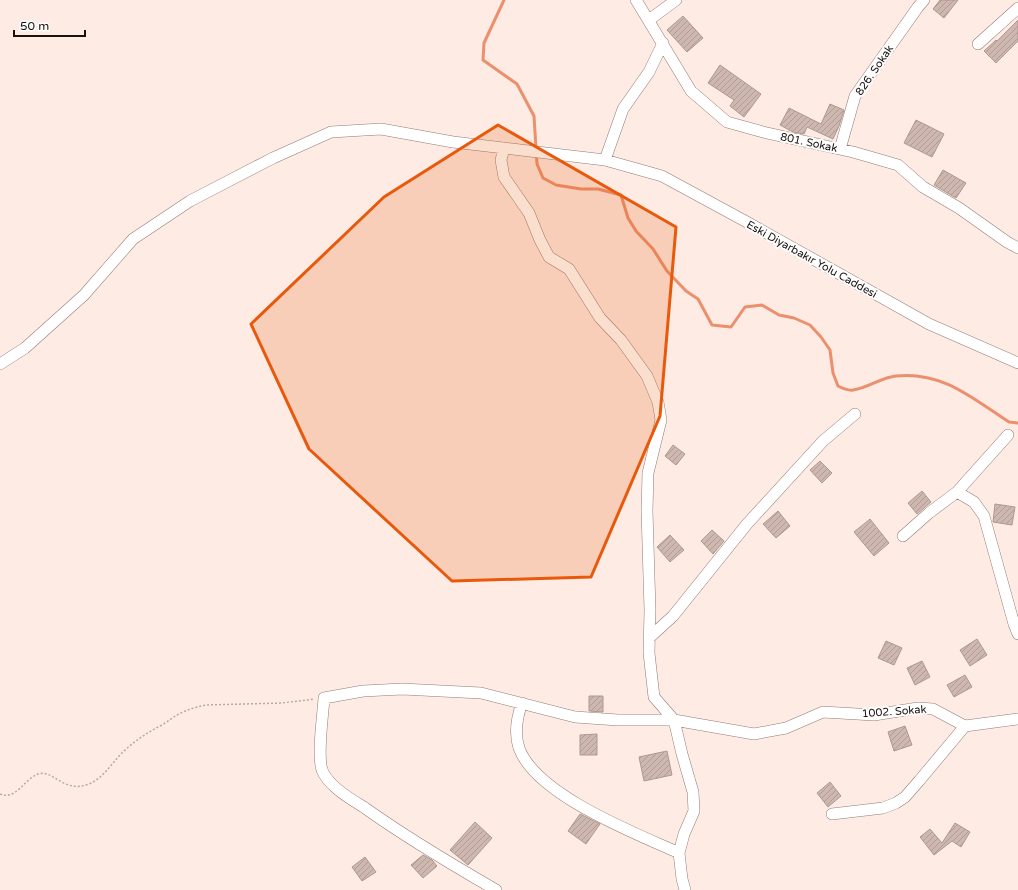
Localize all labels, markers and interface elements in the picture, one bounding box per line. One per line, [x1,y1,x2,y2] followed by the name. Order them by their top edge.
[14,12,85,38] scale bar
[20,19,49,33] text: 50 m
[853,43,896,98] street label: 826. Sokak
[779,130,839,155] street label: 801. Sokak
[744,218,879,301] street label: Eski Diyarbakır Yolu Caddesi
[861,703,927,720] street label: 1002. Sokak

